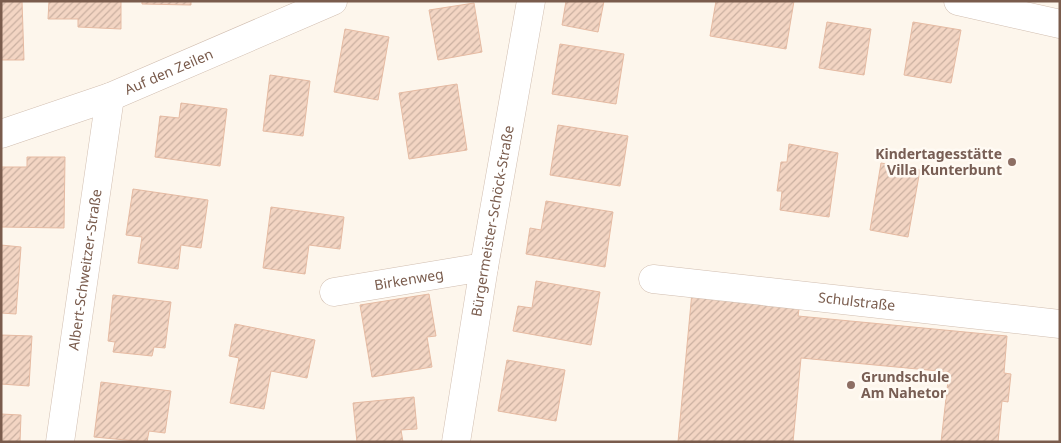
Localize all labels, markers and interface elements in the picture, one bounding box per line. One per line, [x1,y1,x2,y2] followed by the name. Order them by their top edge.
[121,44,216,99] street label: Auf den Zeilen
[466,124,518,318] street label: Bürgermeister-Schöck-Straße
[875,144,1002,179] place label: Kindertagesstätte Villa Kunterbunt
[1006,156,1018,168] marker: Kindertagesstätte Villa Kunterbunt
[63,188,106,352] street label: Albert-Schweitzer-Straße
[373,264,445,294] street label: Birkenweg
[817,287,896,315] street label: Schulstraße
[861,367,949,402] place label: Grundschule Am Nahetor
[845,379,857,391] marker: Grundschule Am Nahetor

